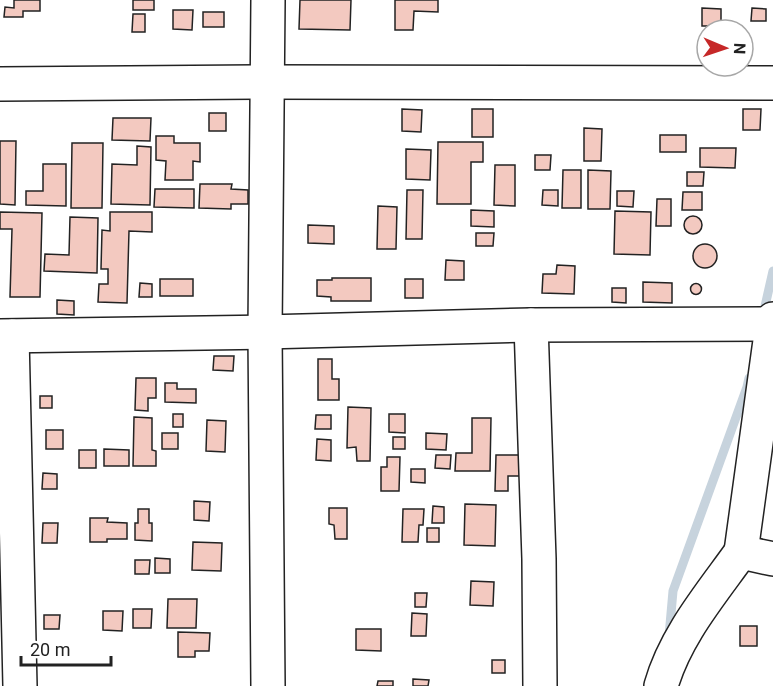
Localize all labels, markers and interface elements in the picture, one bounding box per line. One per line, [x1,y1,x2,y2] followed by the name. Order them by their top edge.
[695,18,755,78] north arrow
[730,43,749,54] text: N
[21,629,111,667] scale bar
[30,639,70,660] text: 20 m

